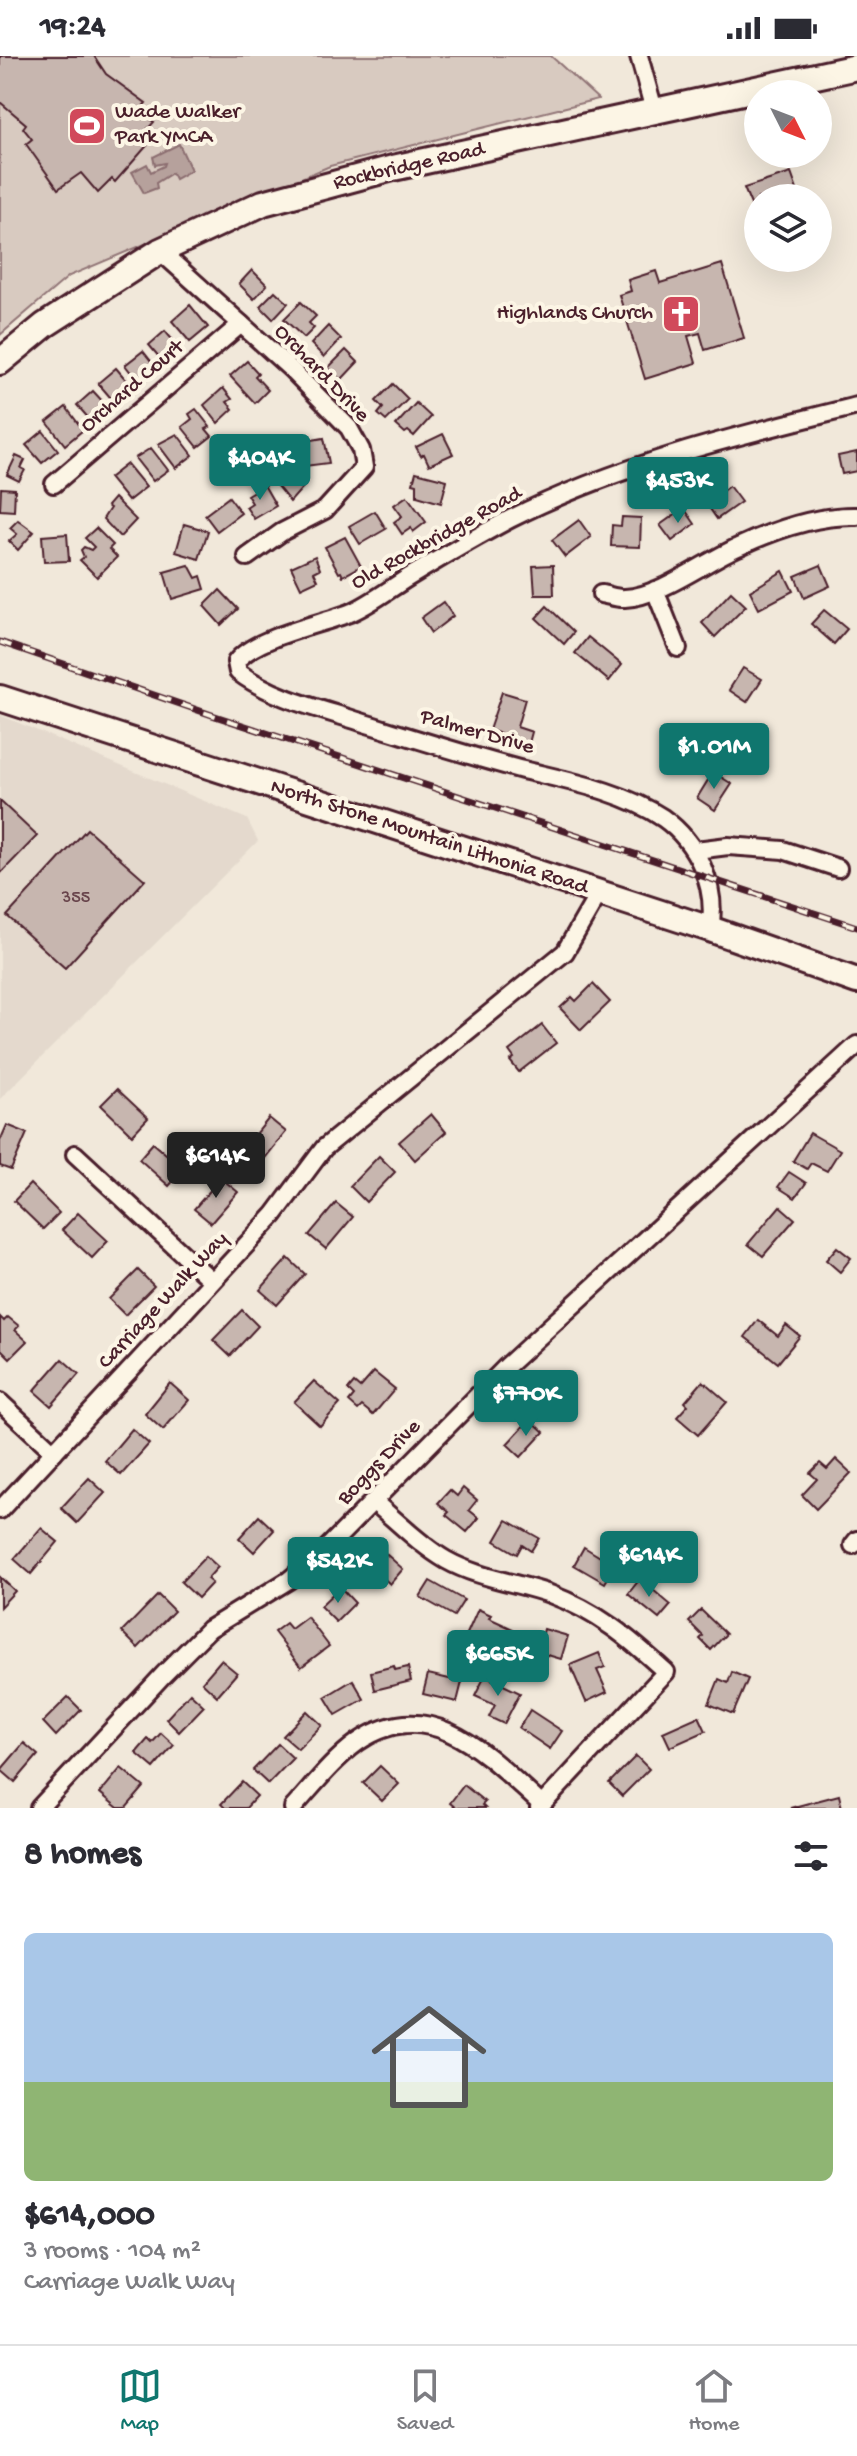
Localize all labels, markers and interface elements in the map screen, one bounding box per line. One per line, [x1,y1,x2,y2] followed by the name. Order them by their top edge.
[40,11,105,46] text: 19:24
[744,80,832,168] north arrow
[744,80,832,272] map controls
[114,100,242,151] place label: Wade Walker Park YMCA
[66,105,108,147] sports icon: Wade Walker Park YMCA
[331,136,489,197] street label: Rockbridge Road
[744,184,832,272] button: layers
[660,293,702,335] church icon: Highlands Church
[496,301,653,327] place label: Highlands Church
[268,320,375,429] street label: Orchard Drive
[76,334,192,439] street label: Orchard Court
[204,434,316,502] pin: $404K
[227,444,293,475] text: $404K
[622,457,734,525] pin: $453K
[645,467,711,498] text: $453K
[347,480,529,597] street label: Old Rockbridge Road
[416,704,537,762] street label: Palmer Drive
[649,723,779,791] pin: $1.01M
[677,733,751,764] text: $1.01M
[267,774,593,902] street label: North Stone Mountain Lithonia Road
[61,888,90,909] house number: 355
[160,1132,272,1200] pin: $614K
[185,1142,247,1173] text: $614K
[94,1227,234,1375] street label: Carriage Walk Way
[470,1370,582,1438] pin: $770K
[492,1380,560,1411] text: $770K
[332,1414,428,1512] street label: Boggs Drive
[593,1531,705,1599] pin: $614K
[282,1537,394,1605] pin: $542K
[618,1541,680,1572] text: $614K
[306,1547,370,1578] text: $542K
[442,1630,554,1698] pin: $665K
[465,1640,531,1671] text: $665K
[789,1834,833,1878] icon: filters
[24,1836,141,1876] text: 8 homes
[357,1985,501,2129] icon: home
[24,2197,155,2237] text: $614,000
[24,2237,201,2268] text: 3 rooms · 104 m²
[24,2268,235,2299] text: Carriage Walk Way
[118,2364,162,2438] tab: Map
[397,2364,453,2438] tab: Saved
[688,2364,739,2438] tab: Home

